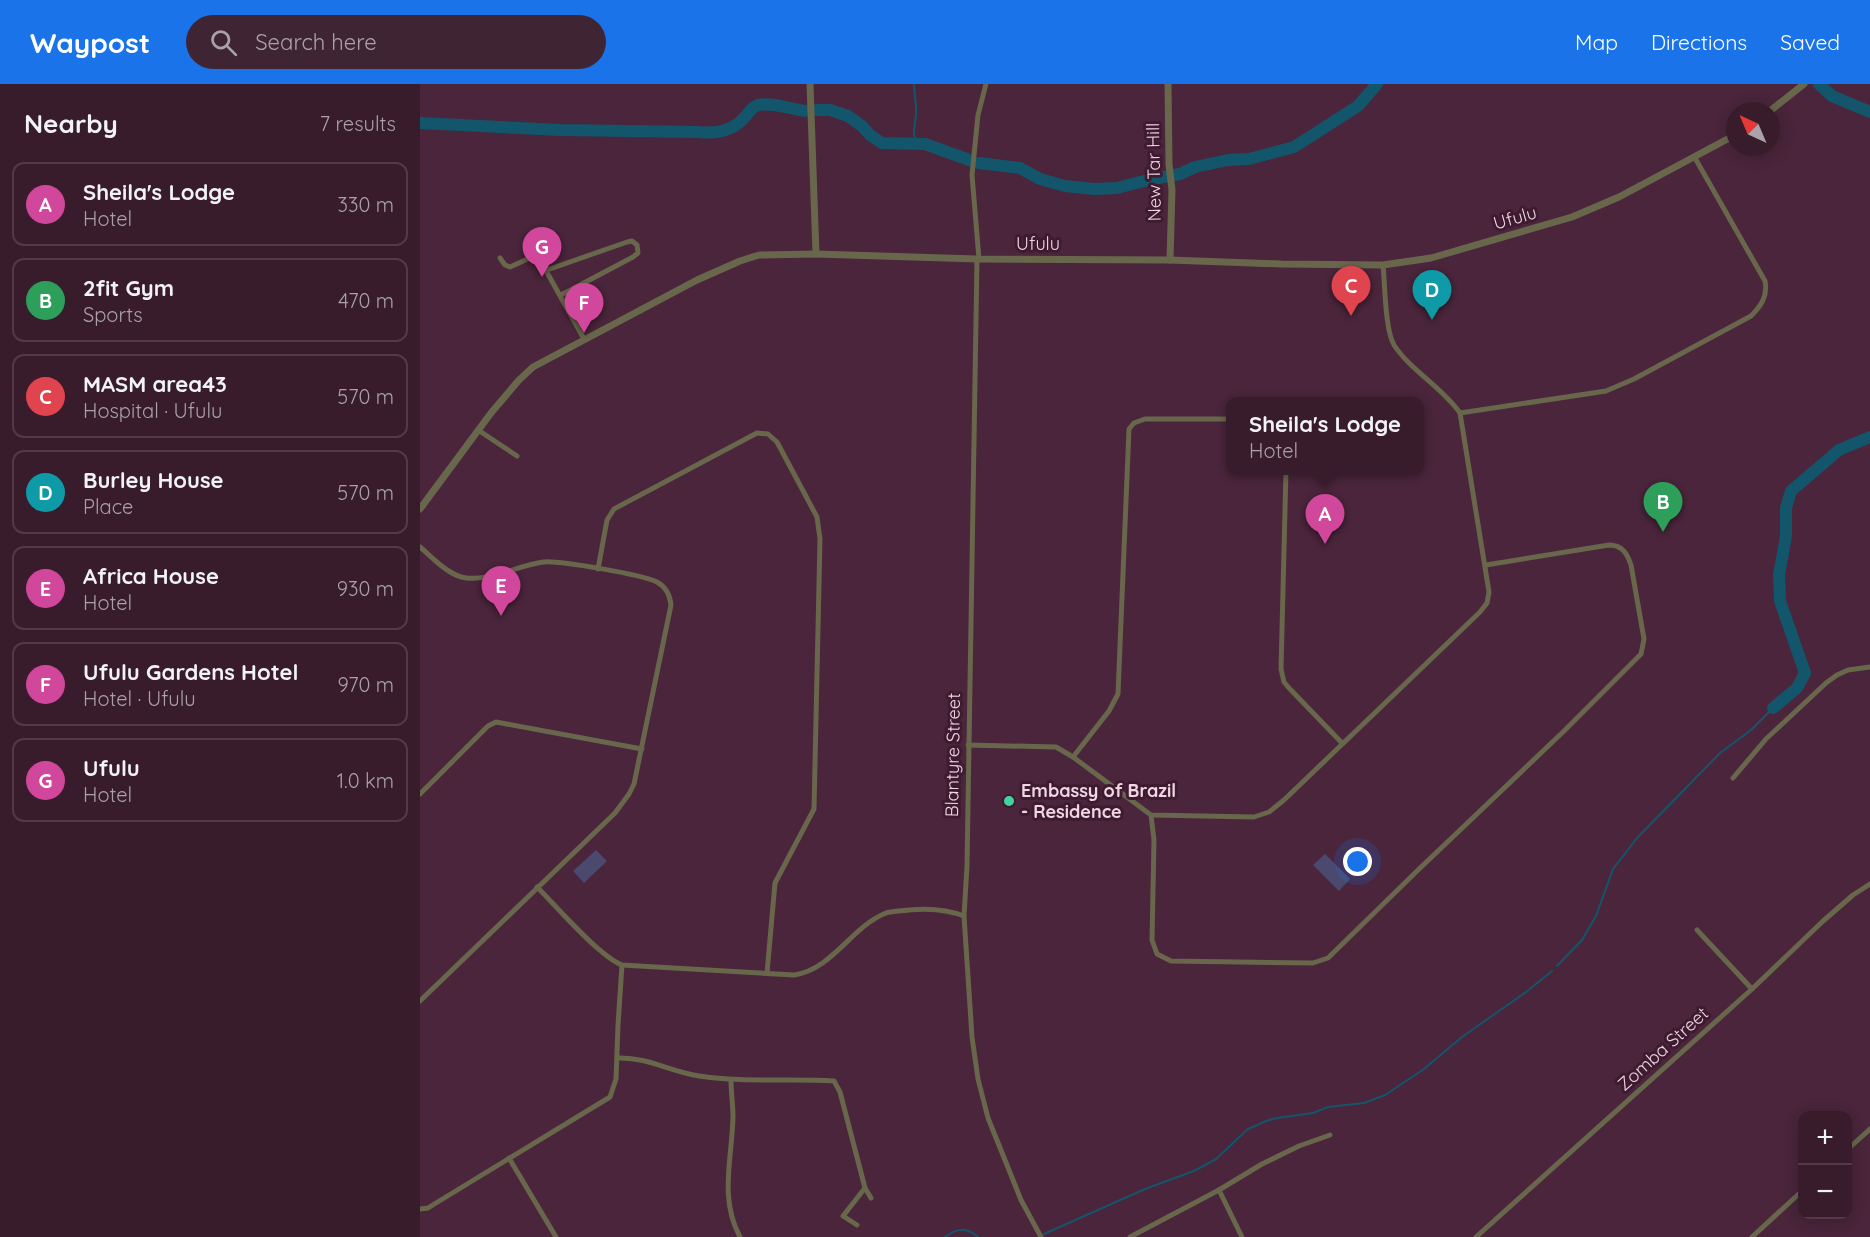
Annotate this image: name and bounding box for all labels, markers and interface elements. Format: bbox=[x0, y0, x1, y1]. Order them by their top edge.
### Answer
search box bbox=[186, 15, 606, 69]
text: Waypost bbox=[30, 25, 150, 60]
icon: search bbox=[207, 26, 240, 59]
text: Search here bbox=[255, 28, 377, 56]
text: Map bbox=[1575, 29, 1618, 55]
text: Directions bbox=[1651, 29, 1747, 55]
text: Saved bbox=[1780, 29, 1840, 55]
north arrow bbox=[1726, 102, 1780, 156]
text: Nearby bbox=[24, 107, 118, 140]
text: 7 results bbox=[320, 111, 396, 136]
street label: New Tar Hill bbox=[1141, 122, 1166, 222]
text: Sheila's Lodge bbox=[83, 178, 235, 206]
text: A bbox=[39, 192, 52, 217]
text: 330 m bbox=[337, 192, 394, 217]
street label: Ufulu bbox=[1491, 200, 1539, 235]
text: Hotel bbox=[83, 206, 132, 231]
pin: G bbox=[522, 228, 562, 277]
street label: Ufulu bbox=[1016, 232, 1060, 255]
pin: C bbox=[1332, 266, 1370, 316]
pin: D bbox=[1412, 270, 1452, 320]
text: 2fit Gym bbox=[83, 274, 174, 302]
pin: F bbox=[564, 284, 604, 333]
text: B bbox=[39, 288, 52, 313]
text: 470 m bbox=[338, 288, 394, 313]
text: Sports bbox=[83, 302, 143, 327]
text: MASM area43 bbox=[83, 370, 227, 398]
text: C bbox=[39, 384, 52, 409]
text: 570 m bbox=[337, 384, 394, 409]
popup bbox=[1226, 397, 1424, 475]
text: Hospital · Ufulu bbox=[83, 398, 222, 423]
text: Sheila's Lodge bbox=[1249, 410, 1401, 438]
text: Hotel bbox=[1249, 438, 1298, 463]
text: Burley House bbox=[83, 466, 224, 494]
text: D bbox=[38, 480, 53, 505]
text: 570 m bbox=[337, 480, 394, 505]
pin: B bbox=[1644, 482, 1682, 532]
text: Place bbox=[83, 494, 133, 519]
pin: A bbox=[1306, 494, 1344, 544]
text: Africa House bbox=[83, 562, 219, 590]
pin: E bbox=[482, 566, 520, 616]
text: E bbox=[40, 576, 51, 601]
text: 930 m bbox=[337, 576, 394, 601]
text: Hotel bbox=[83, 590, 132, 615]
text: Ufulu Gardens Hotel bbox=[83, 658, 298, 686]
text: F bbox=[40, 672, 51, 697]
text: 970 m bbox=[338, 672, 394, 697]
text: Hotel · Ufulu bbox=[83, 686, 196, 711]
street label: Blantyre Street bbox=[940, 693, 965, 817]
text: Ufulu bbox=[83, 754, 140, 782]
text: G bbox=[39, 768, 52, 793]
text: 1.0 km bbox=[337, 768, 394, 793]
place label: Embassy of Brazil - Residence bbox=[1021, 779, 1176, 823]
text: Hotel bbox=[83, 782, 132, 807]
marker: Embassy of Brazil - Residence bbox=[1002, 794, 1016, 808]
your location bbox=[1343, 847, 1372, 876]
street label: Zomba Street bbox=[1612, 1002, 1713, 1096]
map controls bbox=[1798, 1111, 1852, 1219]
button: + bbox=[1798, 1111, 1852, 1165]
button: − bbox=[1798, 1165, 1852, 1219]

